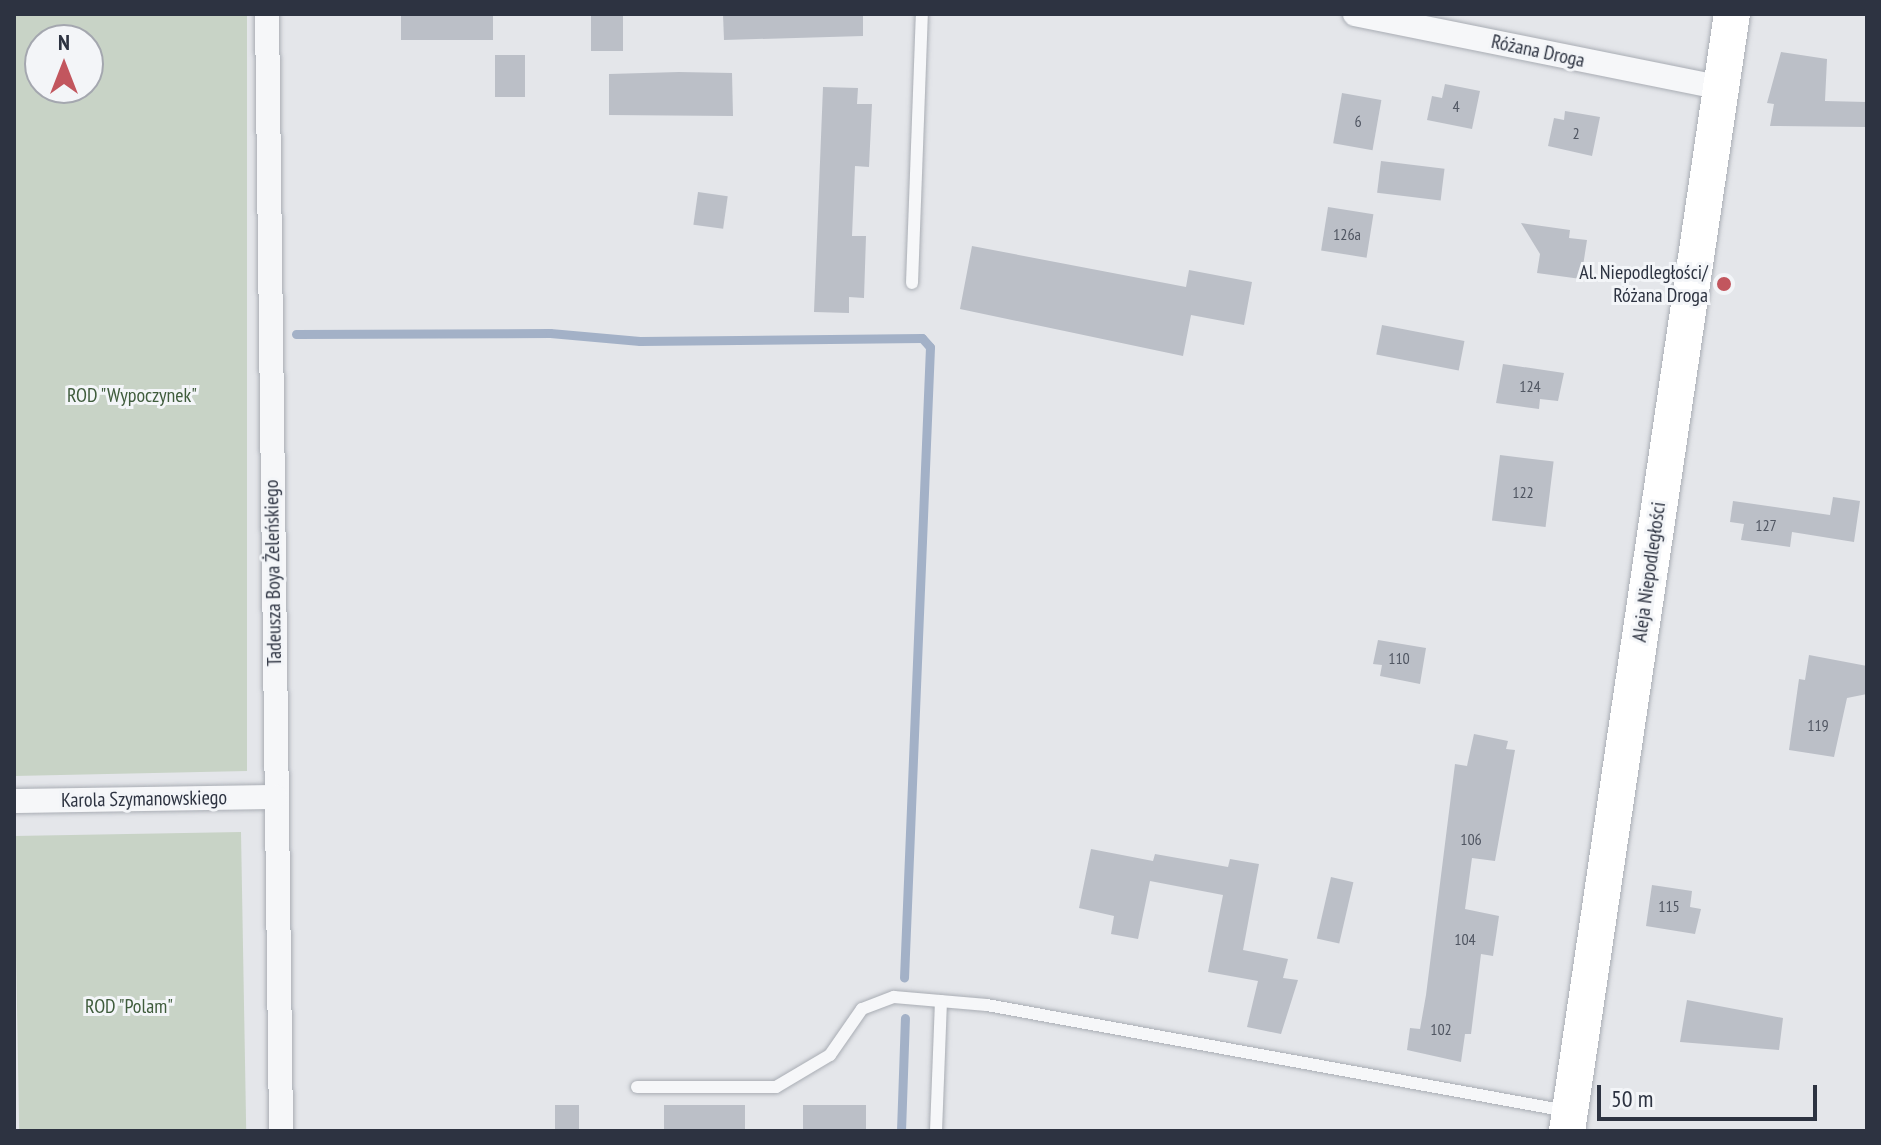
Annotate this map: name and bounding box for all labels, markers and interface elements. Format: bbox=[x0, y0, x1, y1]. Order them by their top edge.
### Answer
north arrow bbox=[24, 24, 104, 104]
text: N bbox=[58, 28, 70, 56]
street label: Różana Droga bbox=[1489, 29, 1587, 73]
house number: 4 bbox=[1452, 96, 1460, 116]
house number: 6 bbox=[1354, 111, 1362, 131]
house number: 2 bbox=[1572, 123, 1580, 143]
house number: 126a bbox=[1333, 224, 1361, 244]
place label: Al. Niepodległości/ Różana Droga bbox=[1578, 260, 1708, 307]
marker: Al. Niepodległości/ Różana Droga bbox=[1715, 275, 1733, 293]
house number: 124 bbox=[1519, 376, 1541, 396]
park label: ROD "Wypoczynek" bbox=[66, 383, 198, 407]
street label: Tadeusza Boya Żeleńskiego bbox=[259, 479, 287, 667]
house number: 122 bbox=[1512, 482, 1534, 502]
street label: Aleja Niepodległości bbox=[1627, 500, 1671, 644]
house number: 127 bbox=[1755, 515, 1777, 535]
house number: 110 bbox=[1388, 648, 1410, 668]
house number: 119 bbox=[1807, 715, 1829, 735]
street label: Karola Szymanowskiego bbox=[61, 786, 227, 812]
house number: 106 bbox=[1460, 829, 1482, 849]
house number: 115 bbox=[1658, 896, 1680, 916]
house number: 104 bbox=[1454, 929, 1476, 949]
park label: ROD "Polam" bbox=[85, 994, 173, 1018]
house number: 102 bbox=[1430, 1019, 1452, 1039]
scale bar bbox=[1601, 1069, 1821, 1119]
text: 50 m bbox=[1611, 1083, 1653, 1114]

